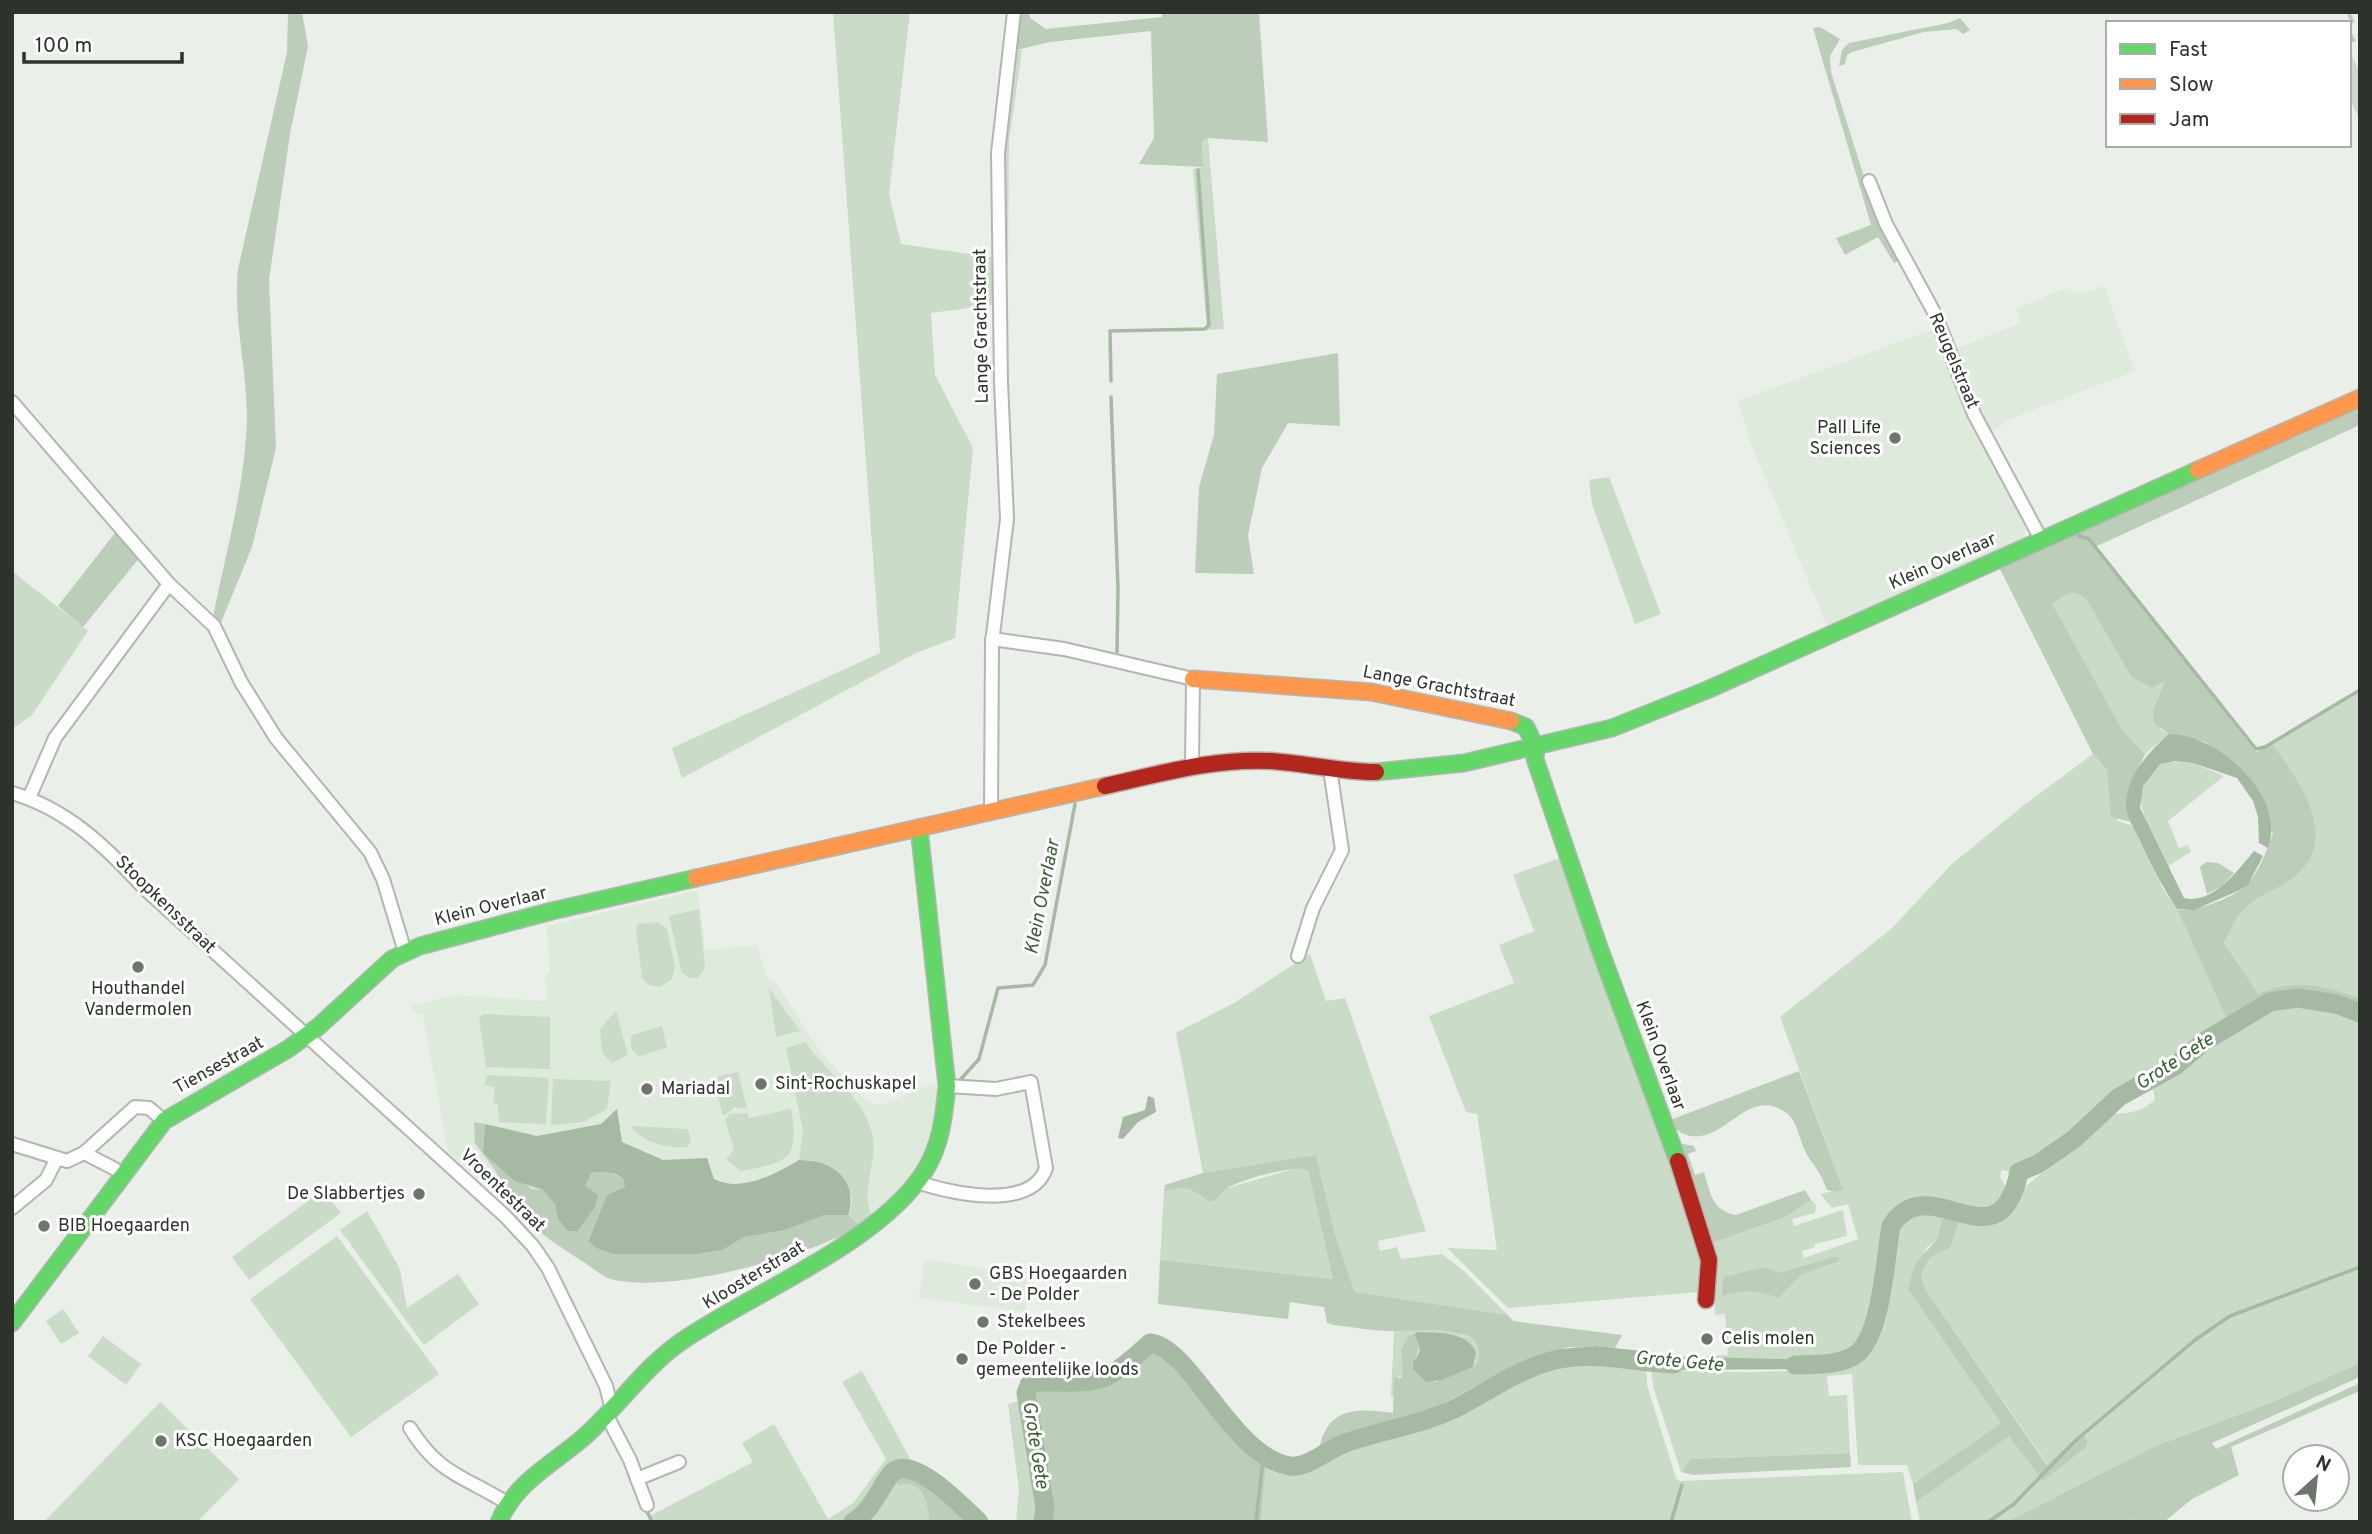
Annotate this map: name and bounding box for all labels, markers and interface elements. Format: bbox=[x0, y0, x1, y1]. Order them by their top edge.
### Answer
scale bar bbox=[24, 21, 182, 65]
legend bbox=[2106, 21, 2351, 147]
text: 100 m bbox=[35, 33, 92, 60]
text: Fast bbox=[2169, 37, 2208, 64]
text: Slow bbox=[2169, 72, 2214, 99]
text: Jam bbox=[2169, 107, 2210, 134]
street label: Lange Grachtstraat bbox=[969, 248, 995, 404]
street label: Reugelstraat bbox=[1922, 309, 1984, 413]
place label: Pall Life Sciences bbox=[1810, 417, 1881, 461]
marker: Pall Life Sciences bbox=[1887, 430, 1903, 446]
street label: Klein Overlaar bbox=[1886, 528, 2000, 596]
street label: Lange Grachtstraat bbox=[1361, 661, 1517, 713]
water label: Klein Overlaar bbox=[1020, 836, 1066, 957]
street label: Stoopkensstraat bbox=[110, 851, 220, 959]
street label: Klein Overlaar bbox=[432, 882, 550, 932]
marker: Houthandel Vandermolen bbox=[130, 959, 146, 975]
place label: Houthandel Vandermolen bbox=[84, 978, 192, 1022]
street label: Klein Overlaar bbox=[1630, 998, 1690, 1114]
water label: Grote Gete bbox=[2132, 1028, 2219, 1096]
street label: Tiensestraat bbox=[170, 1032, 268, 1100]
place label: Sint-Rochuskapel bbox=[775, 1073, 916, 1096]
marker: Sint-Rochuskapel bbox=[753, 1076, 769, 1092]
place label: Mariadal bbox=[661, 1078, 730, 1101]
marker: Mariadal bbox=[639, 1081, 655, 1097]
street label: Vroentestraat bbox=[454, 1144, 550, 1238]
place label: De Slabbertjes bbox=[287, 1183, 405, 1206]
marker: De Slabbertjes bbox=[411, 1186, 427, 1202]
place label: BIB Hoegaarden bbox=[58, 1215, 190, 1238]
marker: BIB Hoegaarden bbox=[36, 1218, 52, 1234]
street label: Kloosterstraat bbox=[699, 1237, 809, 1315]
place label: GBS Hoegaarden - De Polder bbox=[989, 1263, 1127, 1307]
marker: GBS Hoegaarden - De Polder bbox=[967, 1276, 983, 1292]
place label: Stekelbees bbox=[997, 1311, 1086, 1334]
marker: Stekelbees bbox=[975, 1314, 991, 1330]
place label: Celis molen bbox=[1721, 1328, 1815, 1351]
marker: Celis molen bbox=[1699, 1331, 1715, 1347]
place label: De Polder - gemeentelijke loods bbox=[976, 1338, 1139, 1382]
water label: Grote Gete bbox=[1634, 1346, 1724, 1378]
marker: De Polder - gemeentelijke loods bbox=[954, 1351, 970, 1367]
water label: Grote Gete bbox=[1016, 1400, 1054, 1491]
place label: KSC Hoegaarden bbox=[175, 1430, 312, 1453]
marker: KSC Hoegaarden bbox=[153, 1433, 169, 1449]
north arrow bbox=[2281, 1443, 2351, 1513]
text: N bbox=[2311, 1451, 2334, 1478]

